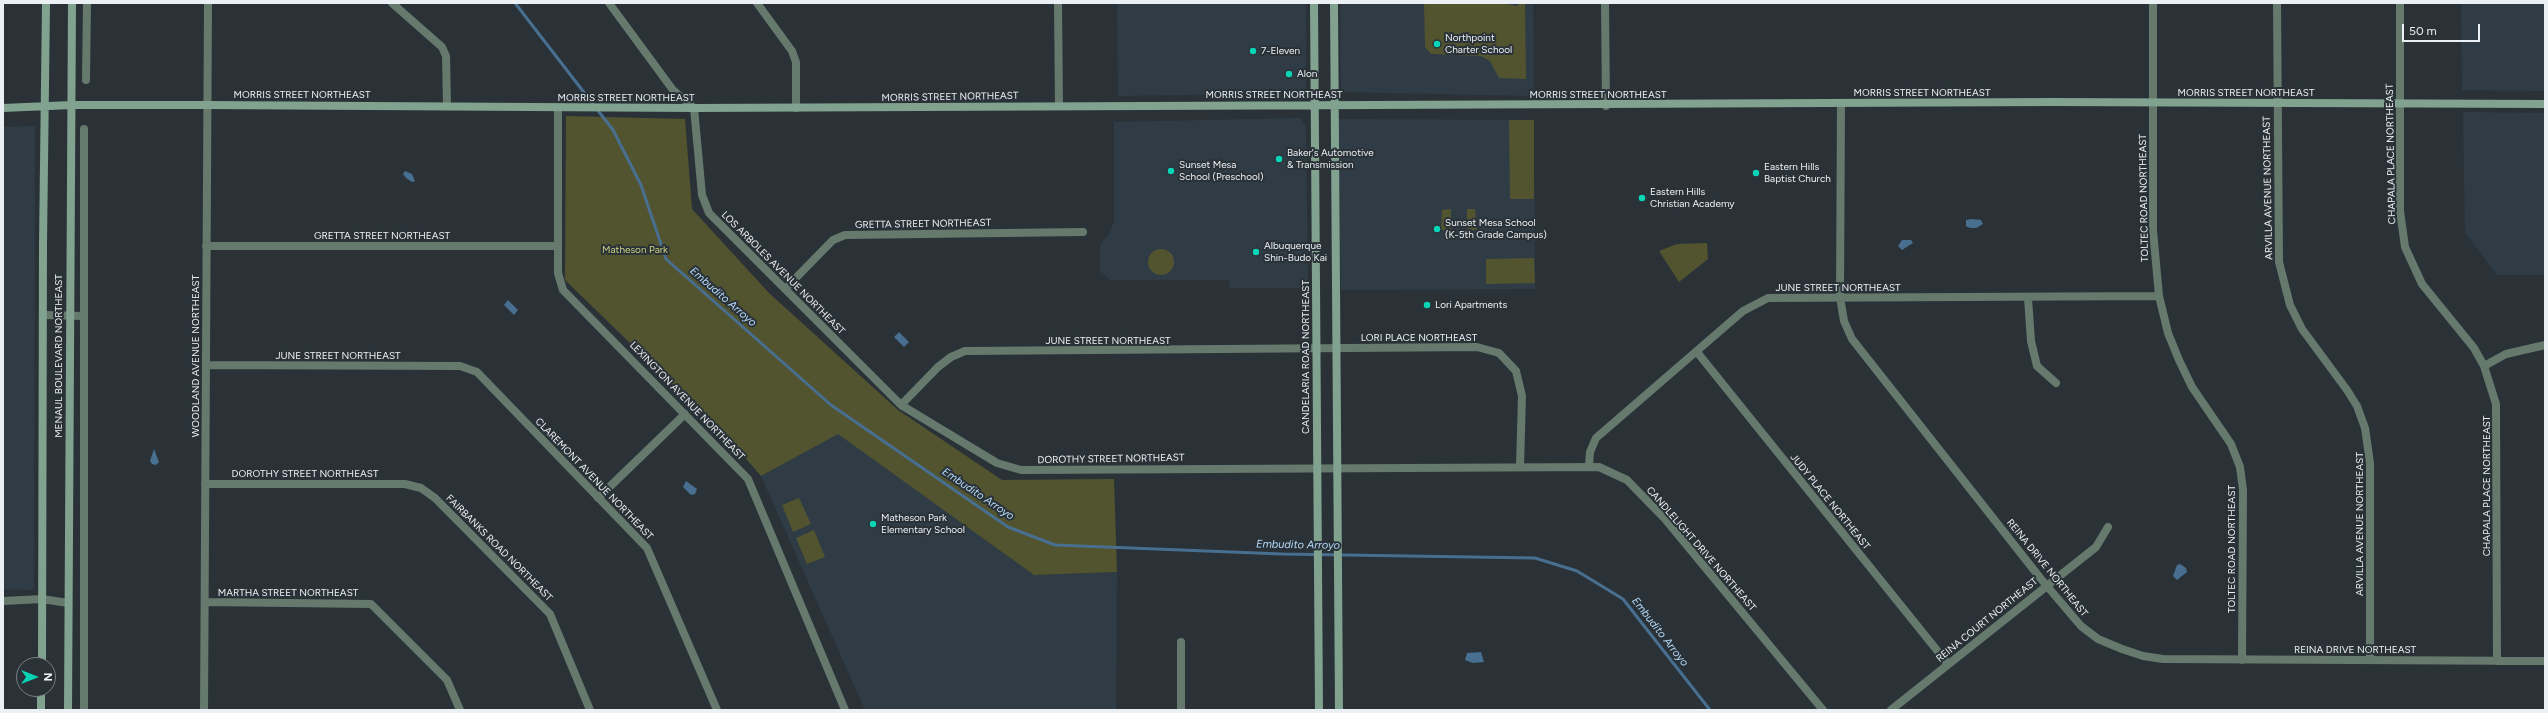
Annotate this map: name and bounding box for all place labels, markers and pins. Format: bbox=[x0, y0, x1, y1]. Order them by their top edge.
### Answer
place label: Northpoint Charter School bbox=[1445, 32, 1512, 56]
marker: Northpoint Charter School bbox=[1432, 39, 1442, 49]
place label: 7-Eleven bbox=[1261, 45, 1300, 57]
marker: 7-Eleven bbox=[1248, 46, 1258, 56]
place label: Alon bbox=[1297, 68, 1317, 80]
marker: Alon bbox=[1284, 69, 1294, 79]
place label: Baker's Automotive & Transmission bbox=[1287, 147, 1374, 170]
marker: Baker's Automotive & Transmission bbox=[1274, 154, 1284, 164]
place label: Sunset Mesa School (Preschool) bbox=[1179, 159, 1263, 182]
place label: Eastern Hills Baptist Church bbox=[1764, 161, 1831, 184]
marker: Sunset Mesa School (Preschool) bbox=[1166, 166, 1176, 176]
marker: Eastern Hills Baptist Church bbox=[1751, 168, 1761, 178]
place label: Eastern Hills Christian Academy bbox=[1650, 186, 1735, 210]
marker: Eastern Hills Christian Academy bbox=[1637, 193, 1647, 203]
place label: Sunset Mesa School (K-5th Grade Campus) bbox=[1445, 217, 1547, 240]
marker: Sunset Mesa School (K-5th Grade Campus) bbox=[1432, 224, 1442, 234]
place label: Albuquerque Shin-Budo Kai bbox=[1264, 240, 1327, 264]
marker: Albuquerque Shin-Budo Kai bbox=[1251, 247, 1261, 257]
place label: Lori Apartments bbox=[1435, 299, 1507, 311]
marker: Lori Apartments bbox=[1422, 300, 1432, 310]
place label: Matheson Park Elementary School bbox=[881, 512, 965, 536]
marker: Matheson Park Elementary School bbox=[868, 519, 878, 529]

